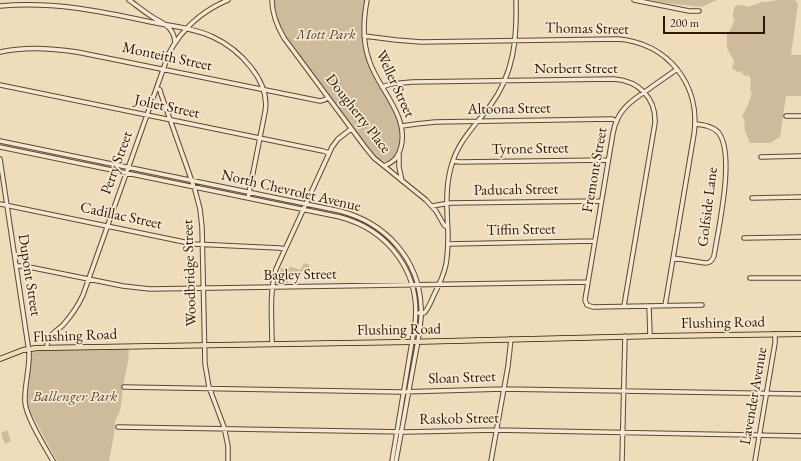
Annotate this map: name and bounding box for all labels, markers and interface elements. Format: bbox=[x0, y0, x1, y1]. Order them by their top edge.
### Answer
scale bar bbox=[665, 8, 767, 34]
text: 200 m bbox=[670, 15, 699, 31]
street label: Thomas Street bbox=[545, 19, 629, 39]
park label: Mott Park bbox=[296, 26, 356, 44]
street label: Monteith Street bbox=[121, 39, 213, 75]
street label: Weller Street bbox=[372, 48, 418, 120]
street label: Norbert Street bbox=[534, 60, 618, 78]
street label: Dougherty Place bbox=[321, 71, 395, 157]
street label: Joliet Street bbox=[133, 91, 201, 123]
street label: Altoona Street bbox=[467, 99, 551, 119]
street label: Fremont Street bbox=[579, 126, 611, 214]
street label: Perry Street bbox=[97, 129, 137, 197]
street label: Tyrone Street bbox=[491, 139, 569, 159]
street label: North Chevrolet Avenue bbox=[219, 166, 363, 216]
street label: Golfside Lane bbox=[694, 166, 722, 248]
street label: Paducah Street bbox=[474, 180, 558, 200]
street label: Cadillac Street bbox=[78, 199, 164, 233]
street label: Woodbridge Street bbox=[179, 219, 201, 327]
street label: Tiffin Street bbox=[486, 220, 556, 240]
street label: Dupont Street bbox=[14, 233, 44, 317]
street label: Bagley Street bbox=[263, 265, 337, 285]
street label: Flushing Road bbox=[681, 313, 765, 333]
street label: Flushing Road bbox=[357, 320, 441, 340]
street label: Flushing Road bbox=[33, 326, 117, 346]
street label: Lavender Avenue bbox=[737, 346, 771, 446]
street label: Sloan Street bbox=[428, 368, 496, 388]
park label: Ballenger Park bbox=[33, 388, 117, 406]
street label: Raskob Street bbox=[419, 409, 499, 429]

